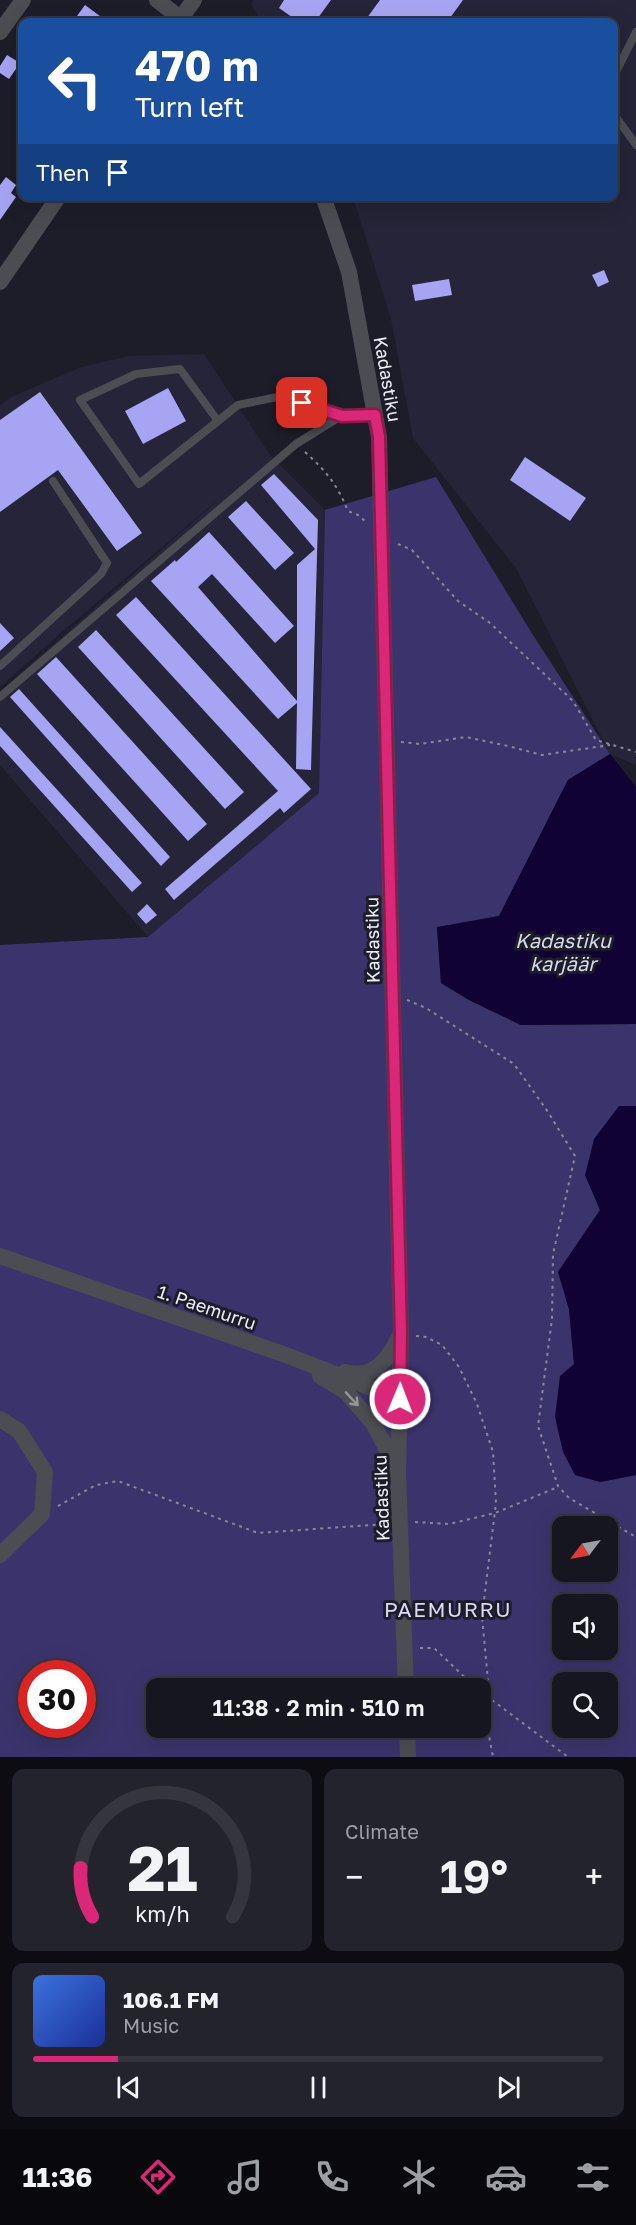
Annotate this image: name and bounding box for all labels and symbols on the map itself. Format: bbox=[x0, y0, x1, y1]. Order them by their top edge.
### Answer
street label: Kadastiku bbox=[370, 335, 406, 423]
pin bbox=[276, 377, 327, 428]
street label: Kadastiku bbox=[360, 897, 384, 983]
water label: Kadastiku karjäär bbox=[515, 928, 613, 976]
street label: 1. Paemurru bbox=[155, 1280, 259, 1334]
position arrow bbox=[368, 1367, 432, 1431]
one-way arrow bbox=[345, 1391, 359, 1406]
street label: Kadastiku bbox=[369, 1455, 393, 1541]
north arrow bbox=[552, 1516, 618, 1582]
district label: PAEMURRU bbox=[384, 1596, 512, 1622]
speed limit sign: 30 bbox=[18, 1660, 96, 1738]

